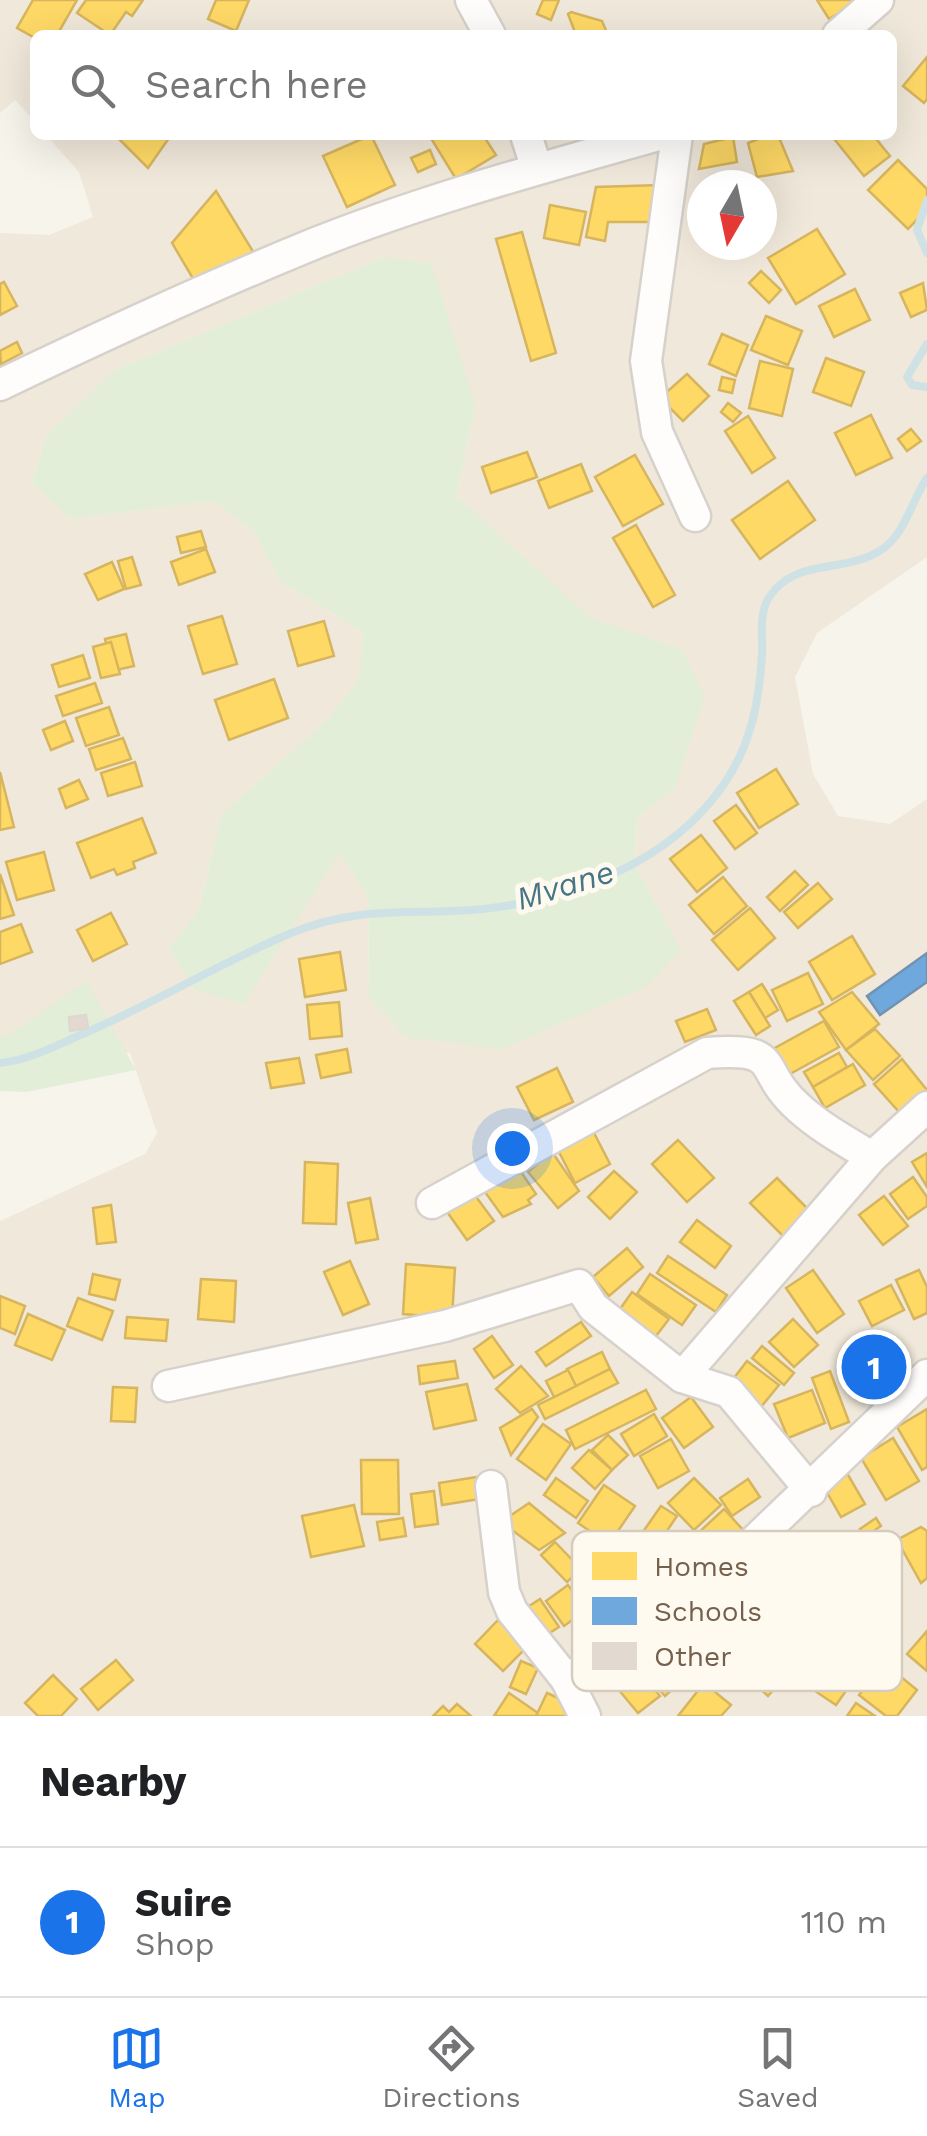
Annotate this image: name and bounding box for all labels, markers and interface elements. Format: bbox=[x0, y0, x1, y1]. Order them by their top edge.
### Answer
search box bbox=[30, 30, 897, 140]
icon: search bbox=[65, 58, 120, 113]
text: Search here bbox=[145, 63, 368, 107]
north arrow bbox=[687, 170, 777, 260]
water label: Mvane bbox=[512, 852, 618, 918]
your location bbox=[487, 1123, 538, 1174]
pin: 1 bbox=[842, 1330, 906, 1404]
legend bbox=[572, 1531, 902, 1691]
text: Homes bbox=[654, 1550, 749, 1583]
text: Schools bbox=[654, 1595, 762, 1628]
text: Other bbox=[654, 1640, 732, 1673]
text: Nearby bbox=[40, 1757, 187, 1806]
text: Suire bbox=[135, 1881, 232, 1925]
text: 1 bbox=[66, 1903, 79, 1941]
text: 110 m bbox=[801, 1903, 887, 1941]
text: Shop bbox=[135, 1925, 215, 1963]
tab: Map bbox=[108, 2021, 166, 2114]
tab: Directions bbox=[382, 2021, 521, 2114]
tab: Saved bbox=[737, 2021, 819, 2114]

